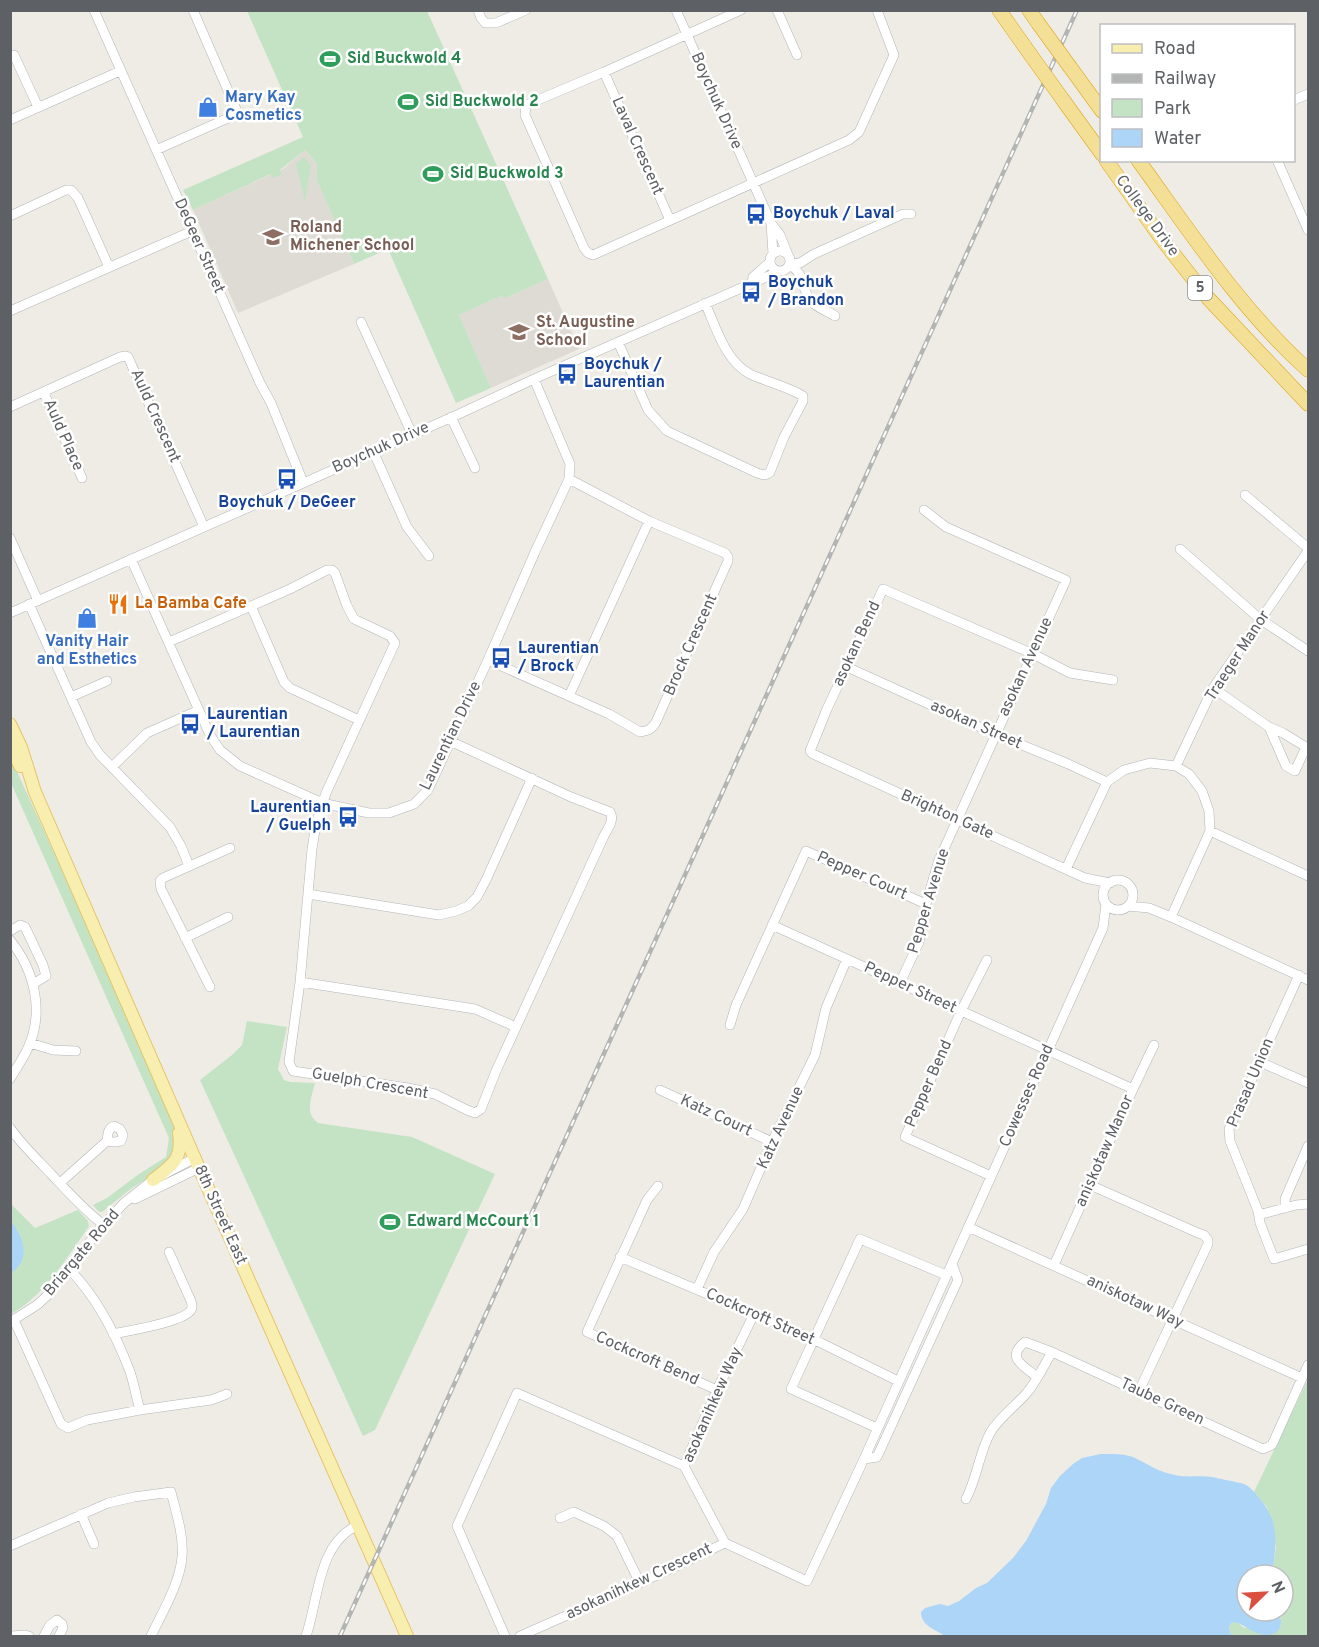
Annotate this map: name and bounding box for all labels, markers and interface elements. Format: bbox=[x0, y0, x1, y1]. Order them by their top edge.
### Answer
legend bbox=[1100, 24, 1295, 162]
text: Road bbox=[1154, 38, 1196, 61]
sports icon: Sid Buckwold 4 bbox=[318, 47, 342, 71]
place label: Sid Buckwold 4 bbox=[347, 49, 461, 69]
street label: Boychuk Drive bbox=[686, 49, 746, 153]
text: Railway bbox=[1154, 68, 1216, 91]
place label: Mary Kay Cosmetics bbox=[225, 88, 302, 126]
sports icon: Sid Buckwold 2 bbox=[396, 90, 420, 114]
place label: Sid Buckwold 2 bbox=[425, 92, 539, 112]
street label: Laval Crescent bbox=[606, 94, 668, 198]
shop icon: Mary Kay Cosmetics bbox=[196, 95, 220, 119]
text: Park bbox=[1154, 98, 1191, 121]
text: Water bbox=[1154, 128, 1201, 151]
sports icon: Sid Buckwold 3 bbox=[421, 162, 445, 186]
place label: Sid Buckwold 3 bbox=[450, 164, 564, 184]
street label: College Drive bbox=[1111, 171, 1183, 261]
street label: DeGeer Street bbox=[169, 195, 229, 297]
bus stop icon: Boychuk / Laval bbox=[744, 202, 768, 226]
place label: Boychuk / Laval bbox=[773, 204, 895, 224]
place label: Roland Michener School bbox=[290, 218, 414, 256]
school or university icon: Roland Michener School bbox=[261, 225, 285, 249]
place label: Boychuk / Brandon bbox=[767, 273, 844, 311]
road number: 5 bbox=[1188, 276, 1212, 300]
bus stop icon: Boychuk / Brandon bbox=[739, 280, 763, 304]
place label: St. Augustine School bbox=[536, 313, 635, 351]
school or university icon: St. Augustine School bbox=[507, 320, 531, 344]
place label: Boychuk / Laurentian bbox=[584, 355, 665, 393]
bus stop icon: Boychuk / Laurentian bbox=[555, 362, 579, 386]
street label: Auld Crescent bbox=[125, 366, 185, 466]
street label: Auld Place bbox=[38, 396, 88, 474]
street label: Boychuk Drive bbox=[329, 418, 433, 478]
bus stop icon: Boychuk / DeGeer bbox=[275, 467, 299, 491]
place label: Boychuk / DeGeer bbox=[218, 493, 356, 513]
street label: Brock Crescent bbox=[660, 591, 722, 699]
restaurant icon: La Bamba Cafe bbox=[106, 592, 130, 616]
place label: La Bamba Cafe bbox=[135, 594, 247, 614]
street label: asokan Bend bbox=[829, 598, 885, 690]
shop icon: Vanity Hair and Esthetics bbox=[75, 606, 99, 630]
street label: Traeger Manor bbox=[1201, 607, 1275, 705]
street label: asokan Avenue bbox=[994, 614, 1058, 720]
place label: Vanity Hair and Esthetics bbox=[37, 632, 137, 670]
place label: Laurentian / Brock bbox=[517, 639, 599, 677]
bus stop icon: Laurentian / Brock bbox=[489, 646, 513, 670]
street label: Laurentian Drive bbox=[416, 678, 486, 794]
street label: asokan Street bbox=[927, 696, 1025, 754]
place label: Laurentian / Laurentian bbox=[206, 705, 300, 743]
bus stop icon: Laurentian / Laurentian bbox=[178, 712, 202, 736]
street label: Brighton Gate bbox=[897, 786, 997, 844]
place label: Laurentian / Guelph bbox=[250, 798, 331, 836]
bus stop icon: Laurentian / Guelph bbox=[336, 805, 360, 829]
street label: Pepper Avenue bbox=[904, 846, 954, 956]
street label: Pepper Court bbox=[814, 847, 910, 905]
street label: Pepper Street bbox=[860, 958, 960, 1018]
street label: Prasad Union bbox=[1223, 1035, 1279, 1131]
street label: Pepper Bend bbox=[901, 1037, 957, 1131]
street label: Cowesses Road bbox=[995, 1041, 1059, 1151]
street label: Guelph Crescent bbox=[310, 1064, 430, 1104]
street label: Katz Avenue bbox=[753, 1083, 809, 1173]
street label: Katz Court bbox=[677, 1091, 755, 1141]
street label: aniskotaw Manor bbox=[1071, 1092, 1139, 1210]
street label: 8th Street East bbox=[189, 1162, 251, 1268]
street label: Briargate Road bbox=[40, 1205, 124, 1301]
sports icon: Edward McCourt 1 bbox=[378, 1210, 402, 1234]
place label: Edward McCourt 1 bbox=[407, 1212, 539, 1232]
street label: aniskotaw Way bbox=[1083, 1271, 1187, 1333]
street label: Cockcroft Street bbox=[702, 1284, 818, 1350]
street label: Cockcroft Bend bbox=[592, 1327, 702, 1391]
street label: asokanihkew Way bbox=[679, 1344, 747, 1466]
street label: Taube Green bbox=[1117, 1374, 1207, 1430]
street label: asokanihkew Crescent bbox=[563, 1539, 715, 1625]
north arrow bbox=[1235, 1563, 1295, 1623]
text: N bbox=[1265, 1578, 1288, 1597]

